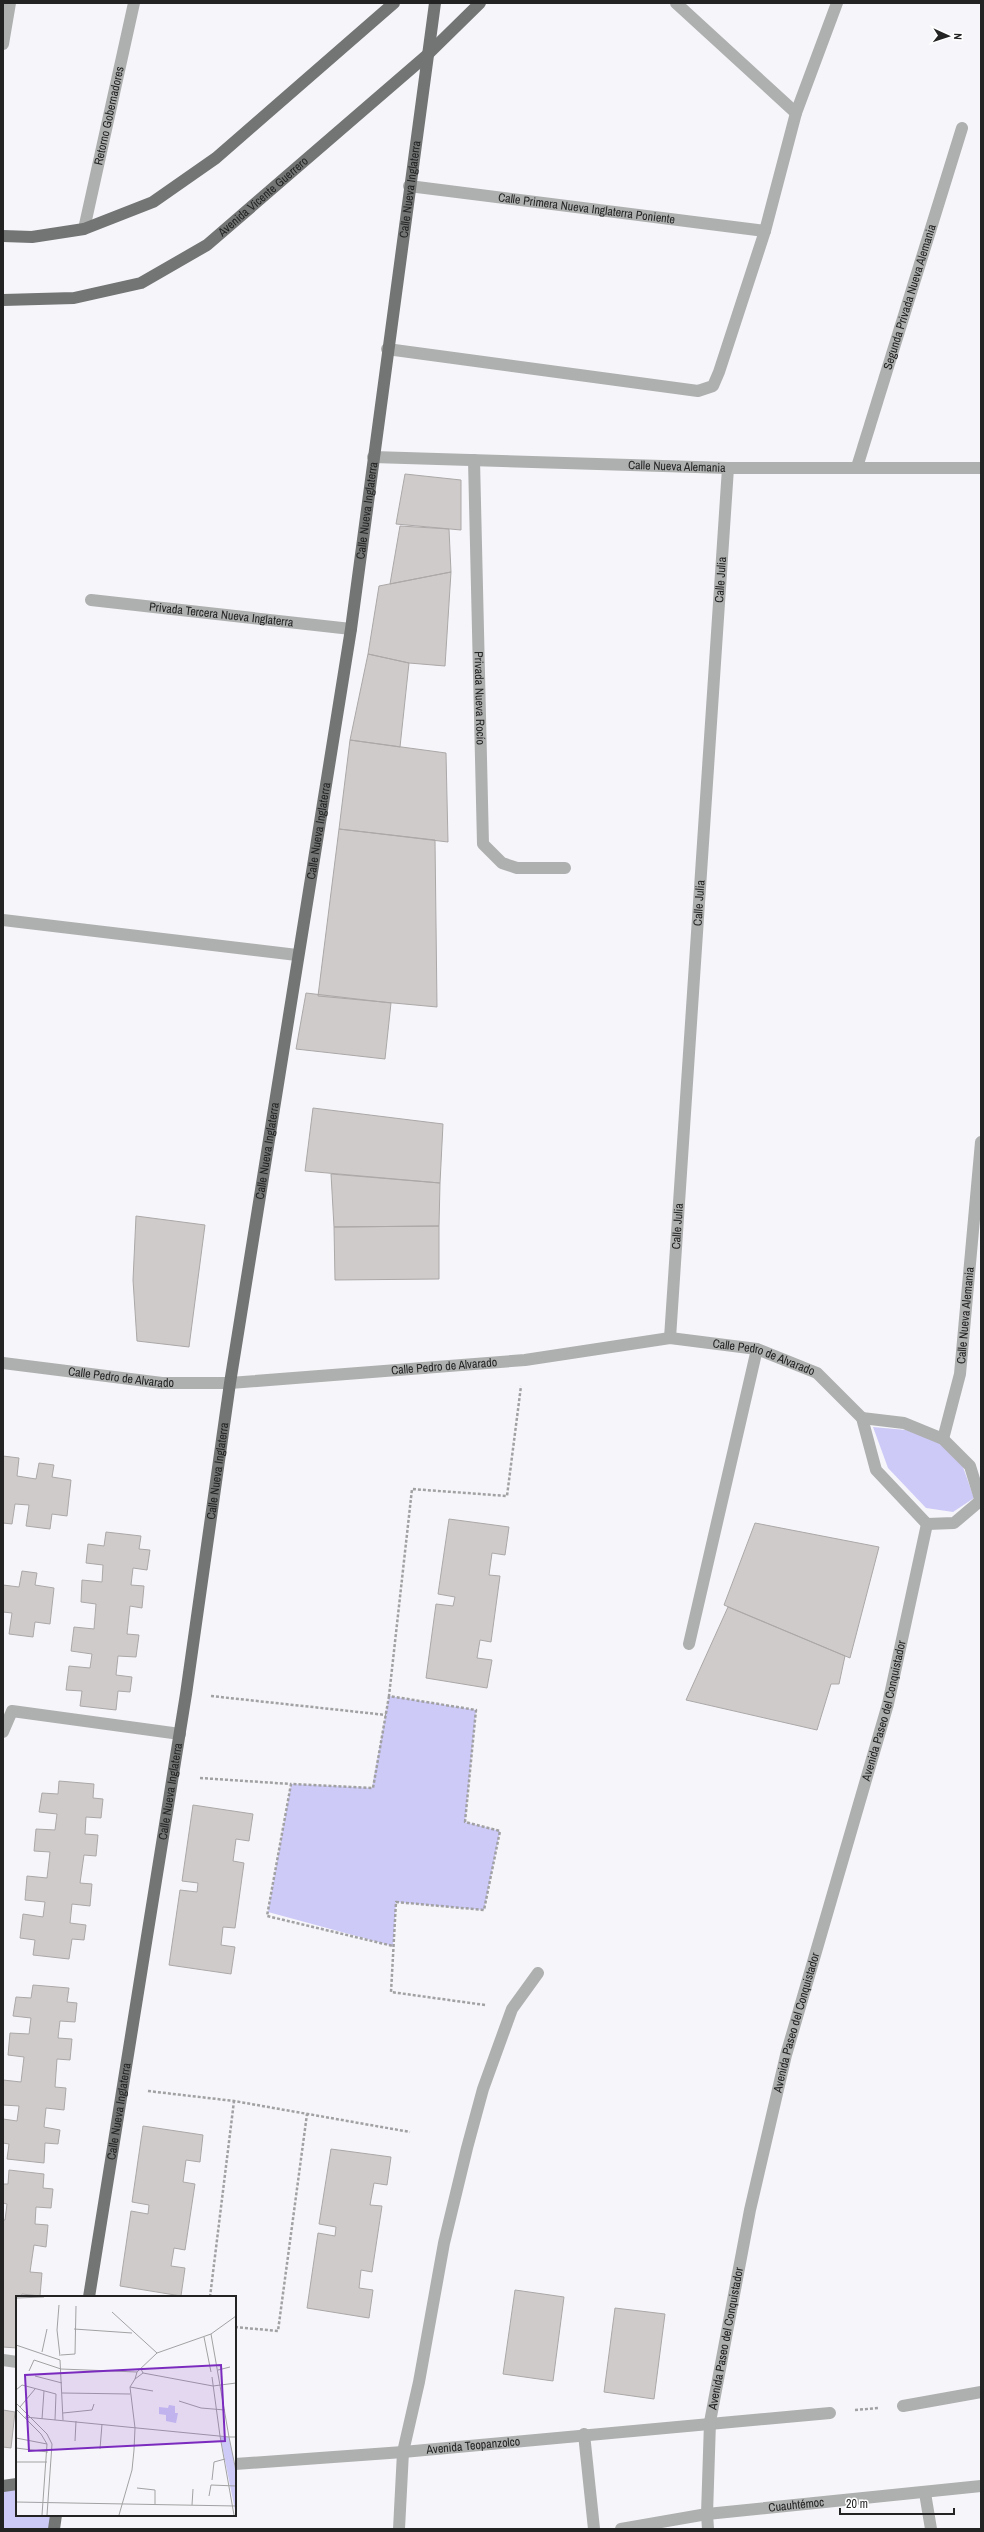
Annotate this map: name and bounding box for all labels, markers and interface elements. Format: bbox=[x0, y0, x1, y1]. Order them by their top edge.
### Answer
north arrow bbox=[928, 16, 968, 56]
text: N bbox=[951, 33, 965, 40]
street label: Retorno Gobernadores bbox=[90, 65, 128, 167]
street label: Calle Nueva Inglaterra bbox=[396, 139, 425, 239]
street label: Avenida Vicente Guerrero bbox=[214, 153, 312, 241]
street label: Calle Primera Nueva Inglaterra Poniente bbox=[497, 189, 676, 228]
street label: Segunda Privada Nueva Alemania bbox=[880, 222, 940, 372]
street label: Calle Nueva Alemania bbox=[628, 457, 726, 476]
street label: Calle Nueva Inglaterra bbox=[352, 460, 381, 560]
street label: Calle Julia bbox=[711, 556, 730, 603]
street label: Privada Tercera Nueva Inglaterra bbox=[148, 599, 295, 631]
street label: Privada Nueva Rocío bbox=[470, 651, 489, 745]
street label: Calle Nueva Inglaterra bbox=[303, 781, 334, 881]
street label: Calle Julia bbox=[689, 879, 709, 926]
street label: Calle Nueva Inglaterra bbox=[252, 1101, 283, 1201]
street label: Calle Julia bbox=[668, 1202, 687, 1250]
street label: Calle Nueva Alemania bbox=[953, 1266, 978, 1365]
street label: Calle Pedro de Alvarado bbox=[712, 1335, 817, 1379]
street label: Calle Pedro de Alvarado bbox=[390, 1354, 498, 1378]
street label: Calle Pedro de Alvarado bbox=[67, 1363, 174, 1391]
street label: Calle Nueva Inglaterra bbox=[203, 1421, 232, 1521]
street label: Avenida Paseo del Conquistador bbox=[858, 1638, 910, 1784]
street label: Calle Nueva Inglaterra bbox=[155, 1741, 186, 1841]
street label: Avenida Paseo del Conquistador bbox=[769, 1950, 824, 2095]
street label: Calle Nueva Inglaterra bbox=[103, 2061, 135, 2161]
street label: Avenida Paseo del Conquistador bbox=[704, 2265, 747, 2412]
inset map bbox=[16, 2296, 236, 2516]
street label: Avenida Teopanzolco bbox=[425, 2433, 521, 2458]
scale bar bbox=[840, 2490, 954, 2516]
street label: Cuauhtémoc bbox=[768, 2494, 825, 2516]
text: 20 m bbox=[846, 2496, 868, 2512]

